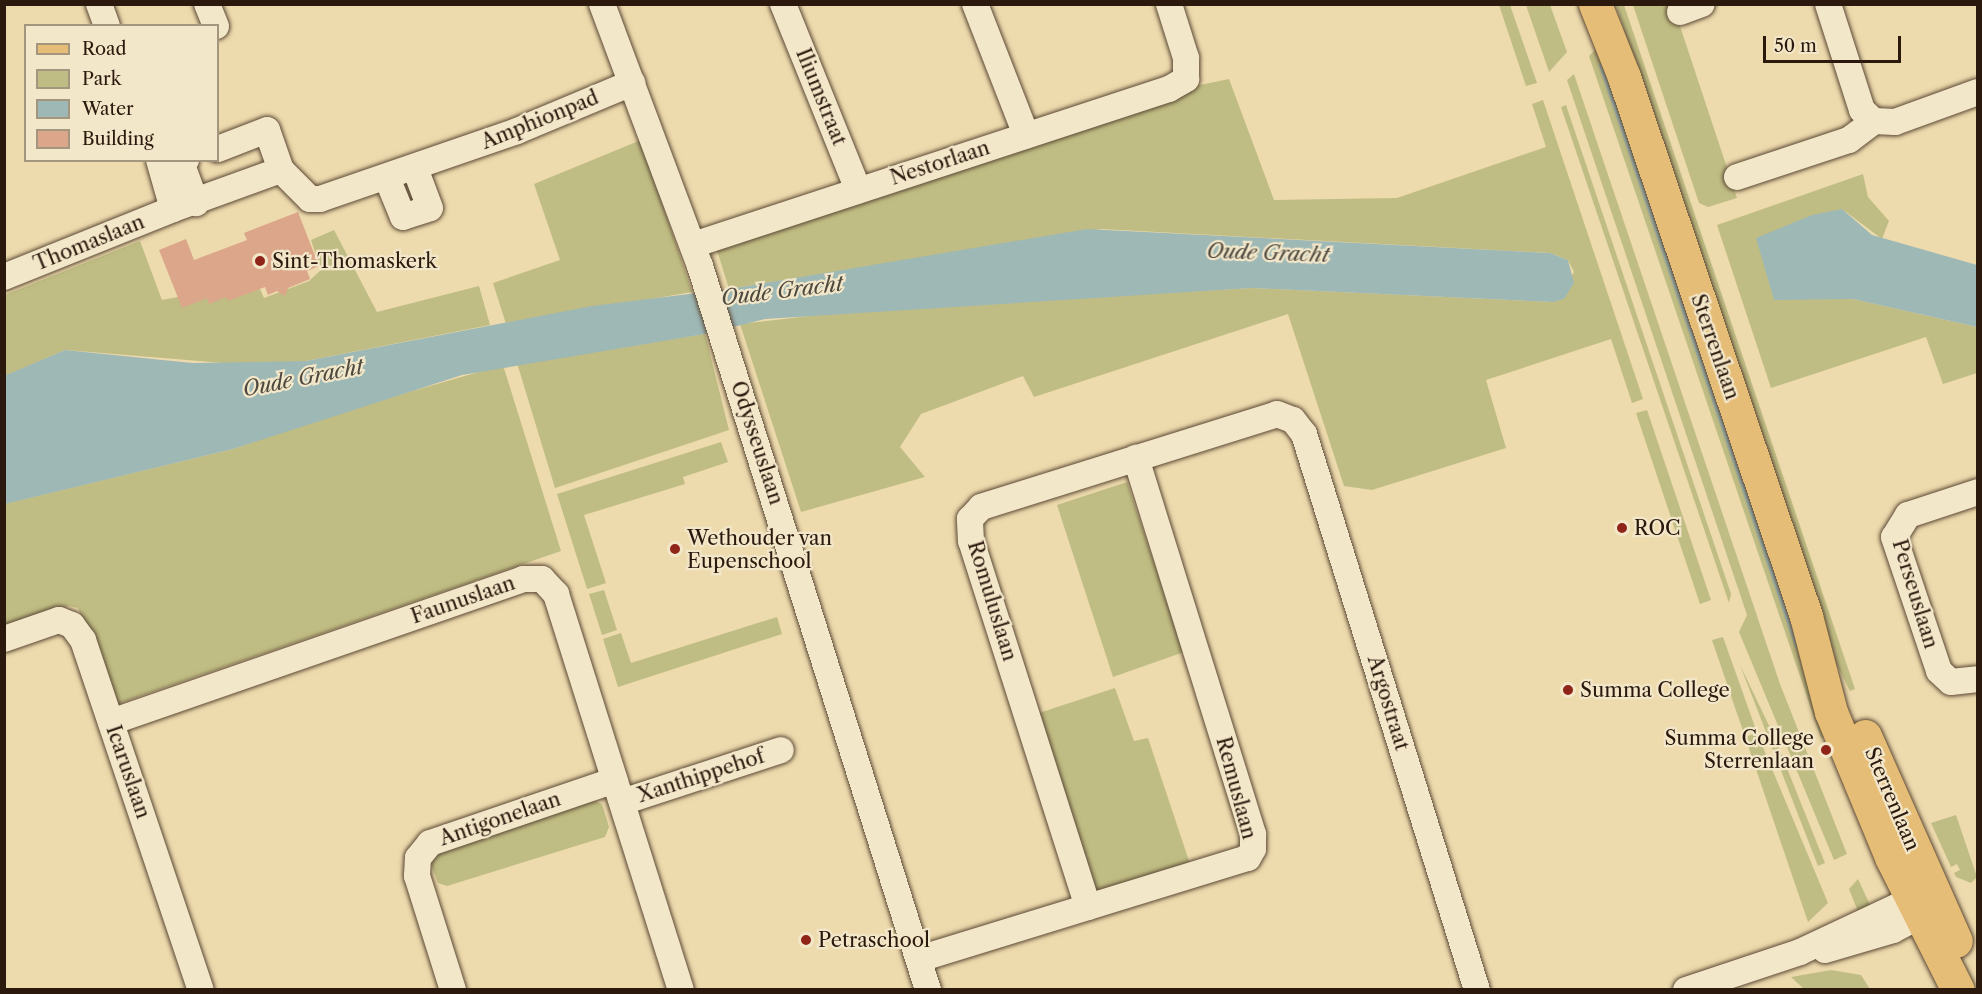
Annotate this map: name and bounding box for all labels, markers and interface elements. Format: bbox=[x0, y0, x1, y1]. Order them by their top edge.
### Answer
legend bbox=[24, 24, 219, 162]
scale bar bbox=[1766, 24, 1904, 62]
text: 50 m bbox=[1774, 35, 1817, 57]
text: Road bbox=[82, 38, 127, 60]
street label: Iliumstraat bbox=[791, 45, 851, 149]
text: Park bbox=[82, 68, 121, 90]
street label: Amphionpad bbox=[478, 86, 602, 154]
text: Water bbox=[82, 98, 134, 120]
text: Building bbox=[82, 128, 154, 150]
street label: Nestorlaan bbox=[887, 136, 993, 190]
street label: Thomaslaan bbox=[30, 210, 148, 276]
water label: Oude Gracht bbox=[1206, 238, 1330, 268]
place label: Sint-Thomaskerk bbox=[272, 249, 437, 273]
marker: Sint-Thomaskerk bbox=[253, 254, 267, 268]
water label: Oude Gracht bbox=[719, 271, 845, 311]
street label: Sterrenlaan bbox=[1686, 291, 1744, 403]
water label: Oude Gracht bbox=[240, 354, 366, 402]
street label: Odysseuslaan bbox=[726, 378, 788, 508]
place label: ROC bbox=[1634, 516, 1680, 540]
marker: ROC bbox=[1615, 521, 1629, 535]
place label: Wethouder van Eupenschool bbox=[687, 526, 833, 573]
street label: Perseuslaan bbox=[1887, 537, 1943, 651]
street label: Romuluslaan bbox=[962, 538, 1022, 664]
marker: Wethouder van Eupenschool bbox=[668, 542, 682, 556]
street label: Faunuslaan bbox=[408, 571, 518, 629]
street label: Argostraat bbox=[1362, 653, 1414, 753]
place label: Summa College bbox=[1580, 678, 1730, 702]
marker: Summa College bbox=[1561, 683, 1575, 697]
street label: Icaruslaan bbox=[101, 722, 155, 822]
place label: Summa College Sterrenlaan bbox=[1664, 726, 1814, 773]
street label: Remuslaan bbox=[1211, 734, 1261, 842]
marker: Summa College Sterrenlaan bbox=[1819, 743, 1833, 757]
street label: Xanthippehof bbox=[634, 744, 768, 808]
street label: Sterrenlaan bbox=[1859, 744, 1925, 854]
street label: Antigonelaan bbox=[436, 787, 564, 851]
place label: Petraschool bbox=[818, 928, 930, 952]
marker: Petraschool bbox=[799, 933, 813, 947]

